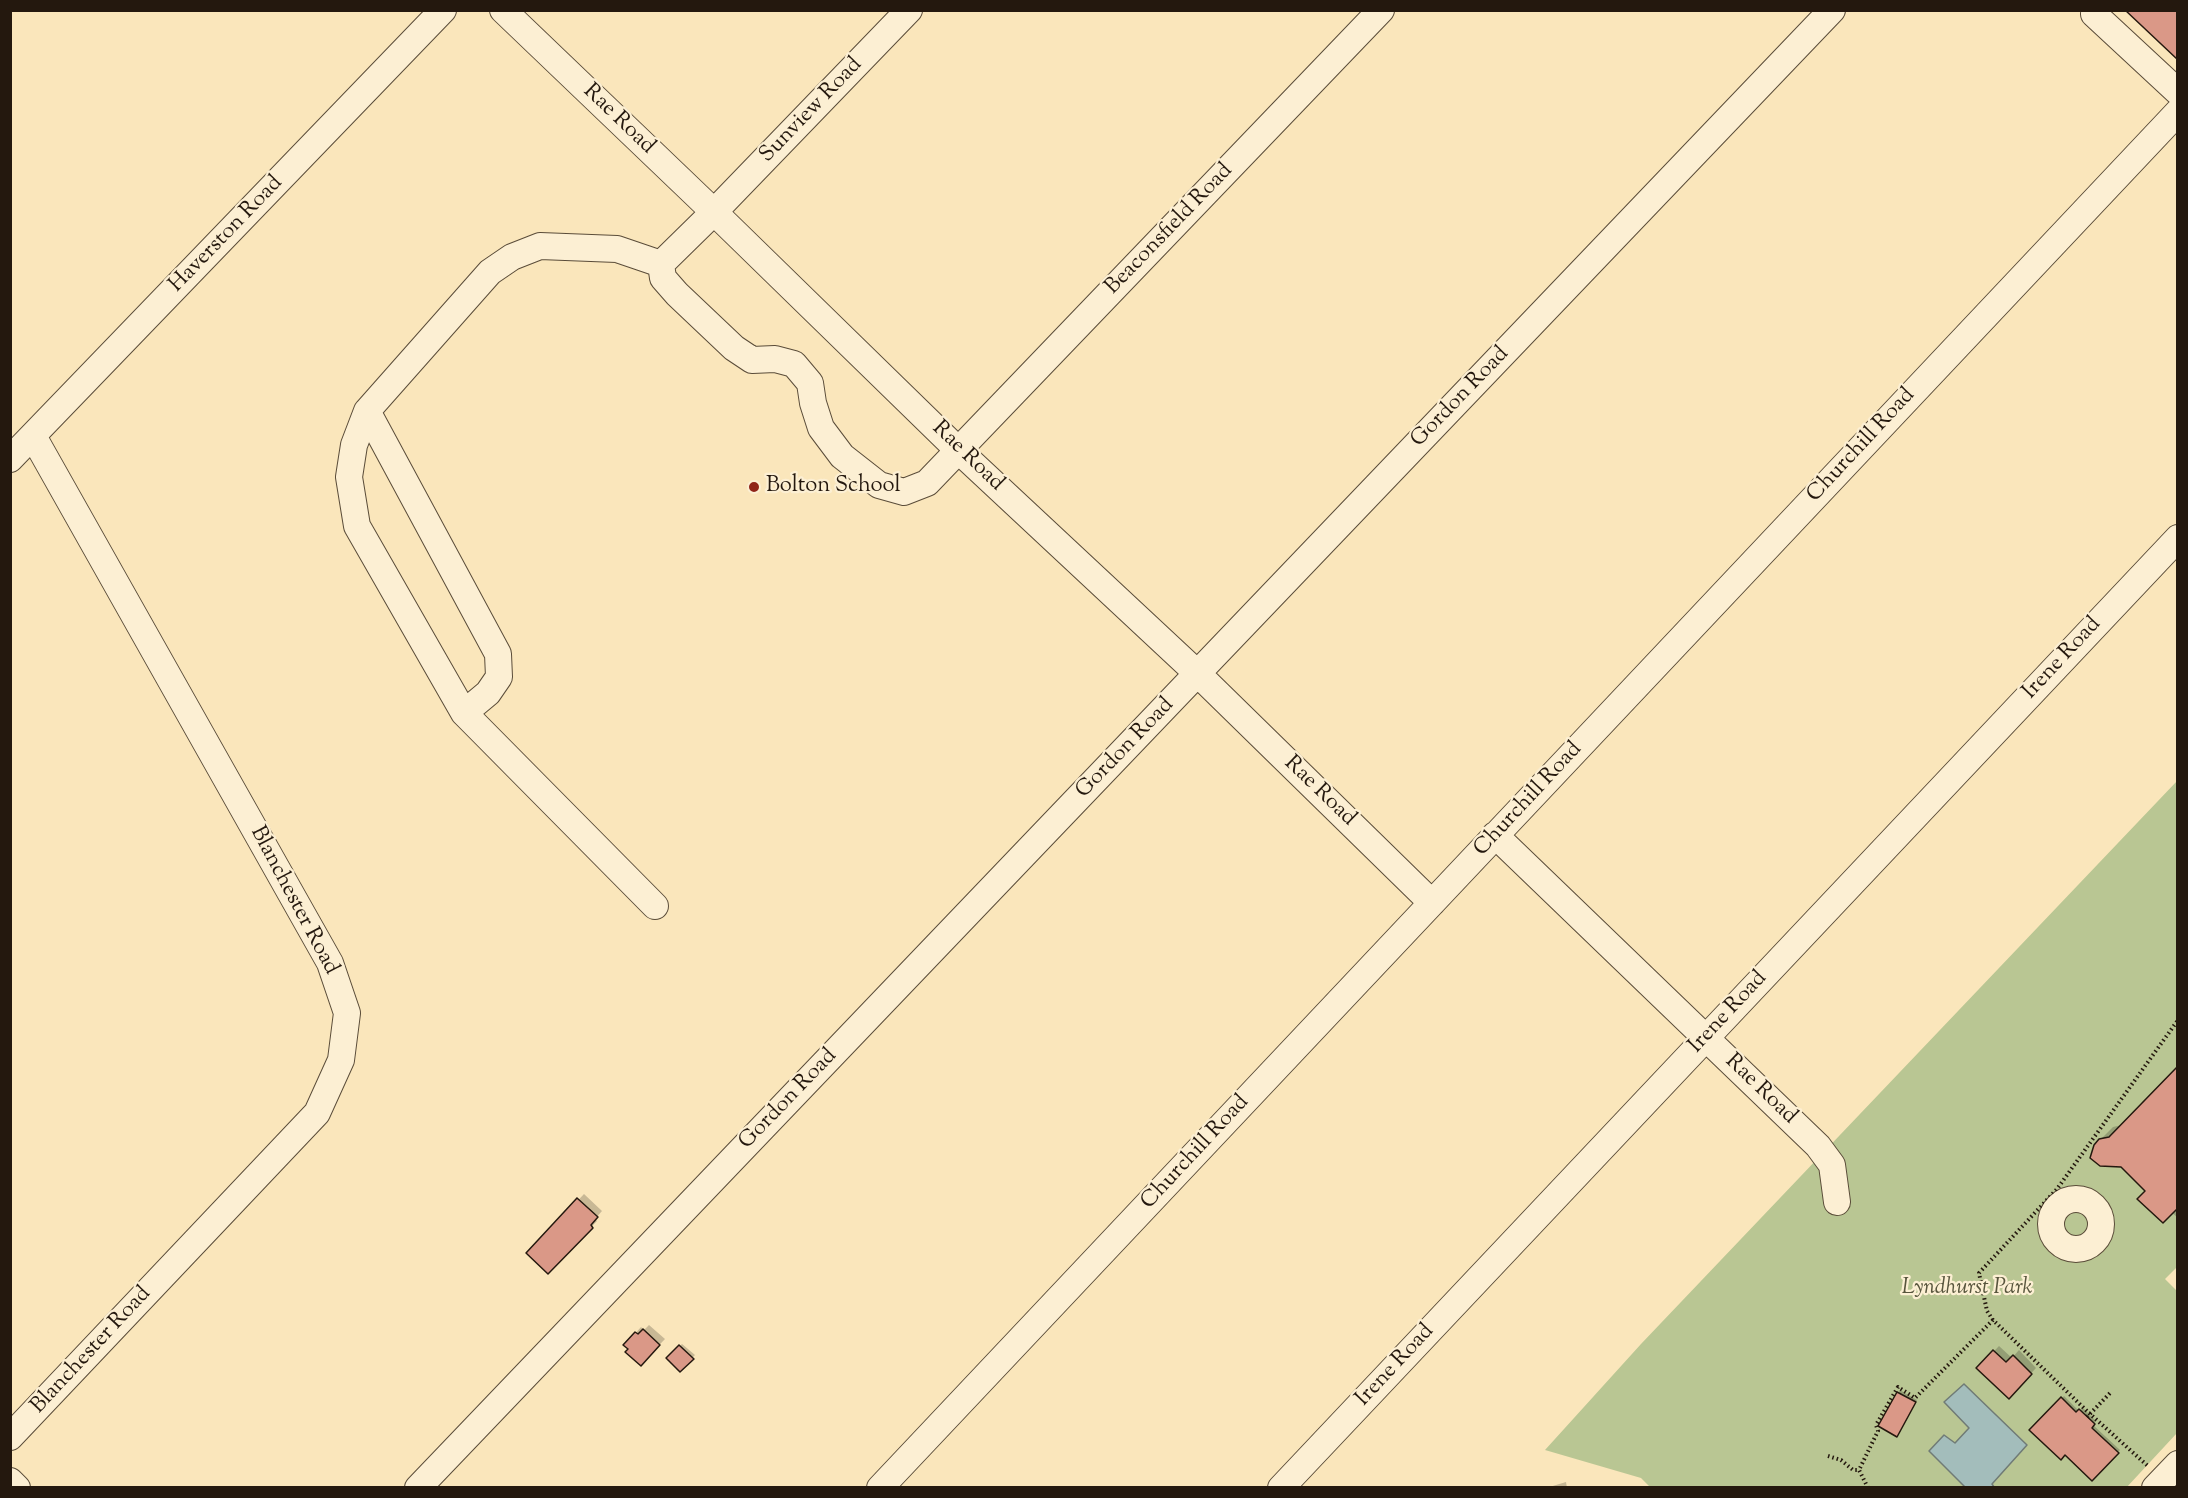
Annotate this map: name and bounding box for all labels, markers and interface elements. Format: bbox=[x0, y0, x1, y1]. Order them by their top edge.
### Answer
street label: Sunview Road bbox=[755, 53, 869, 169]
street label: Rae Road bbox=[576, 79, 660, 161]
street label: Beaconsfield Road bbox=[1101, 159, 1239, 301]
street label: Haverston Road bbox=[165, 171, 289, 299]
street label: Gordon Road bbox=[1406, 342, 1516, 454]
street label: Churchill Road bbox=[1802, 383, 1922, 509]
street label: Rae Road bbox=[925, 416, 1009, 498]
place label: Bolton School bbox=[766, 474, 901, 500]
marker: Bolton School bbox=[747, 480, 761, 494]
street label: Irene Road bbox=[2018, 612, 2108, 706]
street label: Gordon Road bbox=[1071, 693, 1181, 805]
street label: Churchill Road bbox=[1469, 737, 1589, 863]
street label: Rae Road bbox=[1277, 751, 1361, 833]
street label: Blanchester Road bbox=[243, 822, 343, 980]
street label: Irene Road bbox=[1684, 966, 1774, 1060]
street label: Gordon Road bbox=[734, 1044, 844, 1156]
street label: Rae Road bbox=[1718, 1049, 1802, 1131]
street label: Churchill Road bbox=[1136, 1090, 1256, 1216]
park label: Lyndhurst Park bbox=[1902, 1276, 2032, 1302]
street label: Blanchester Road bbox=[26, 1282, 158, 1420]
street label: Irene Road bbox=[1351, 1319, 1441, 1413]

